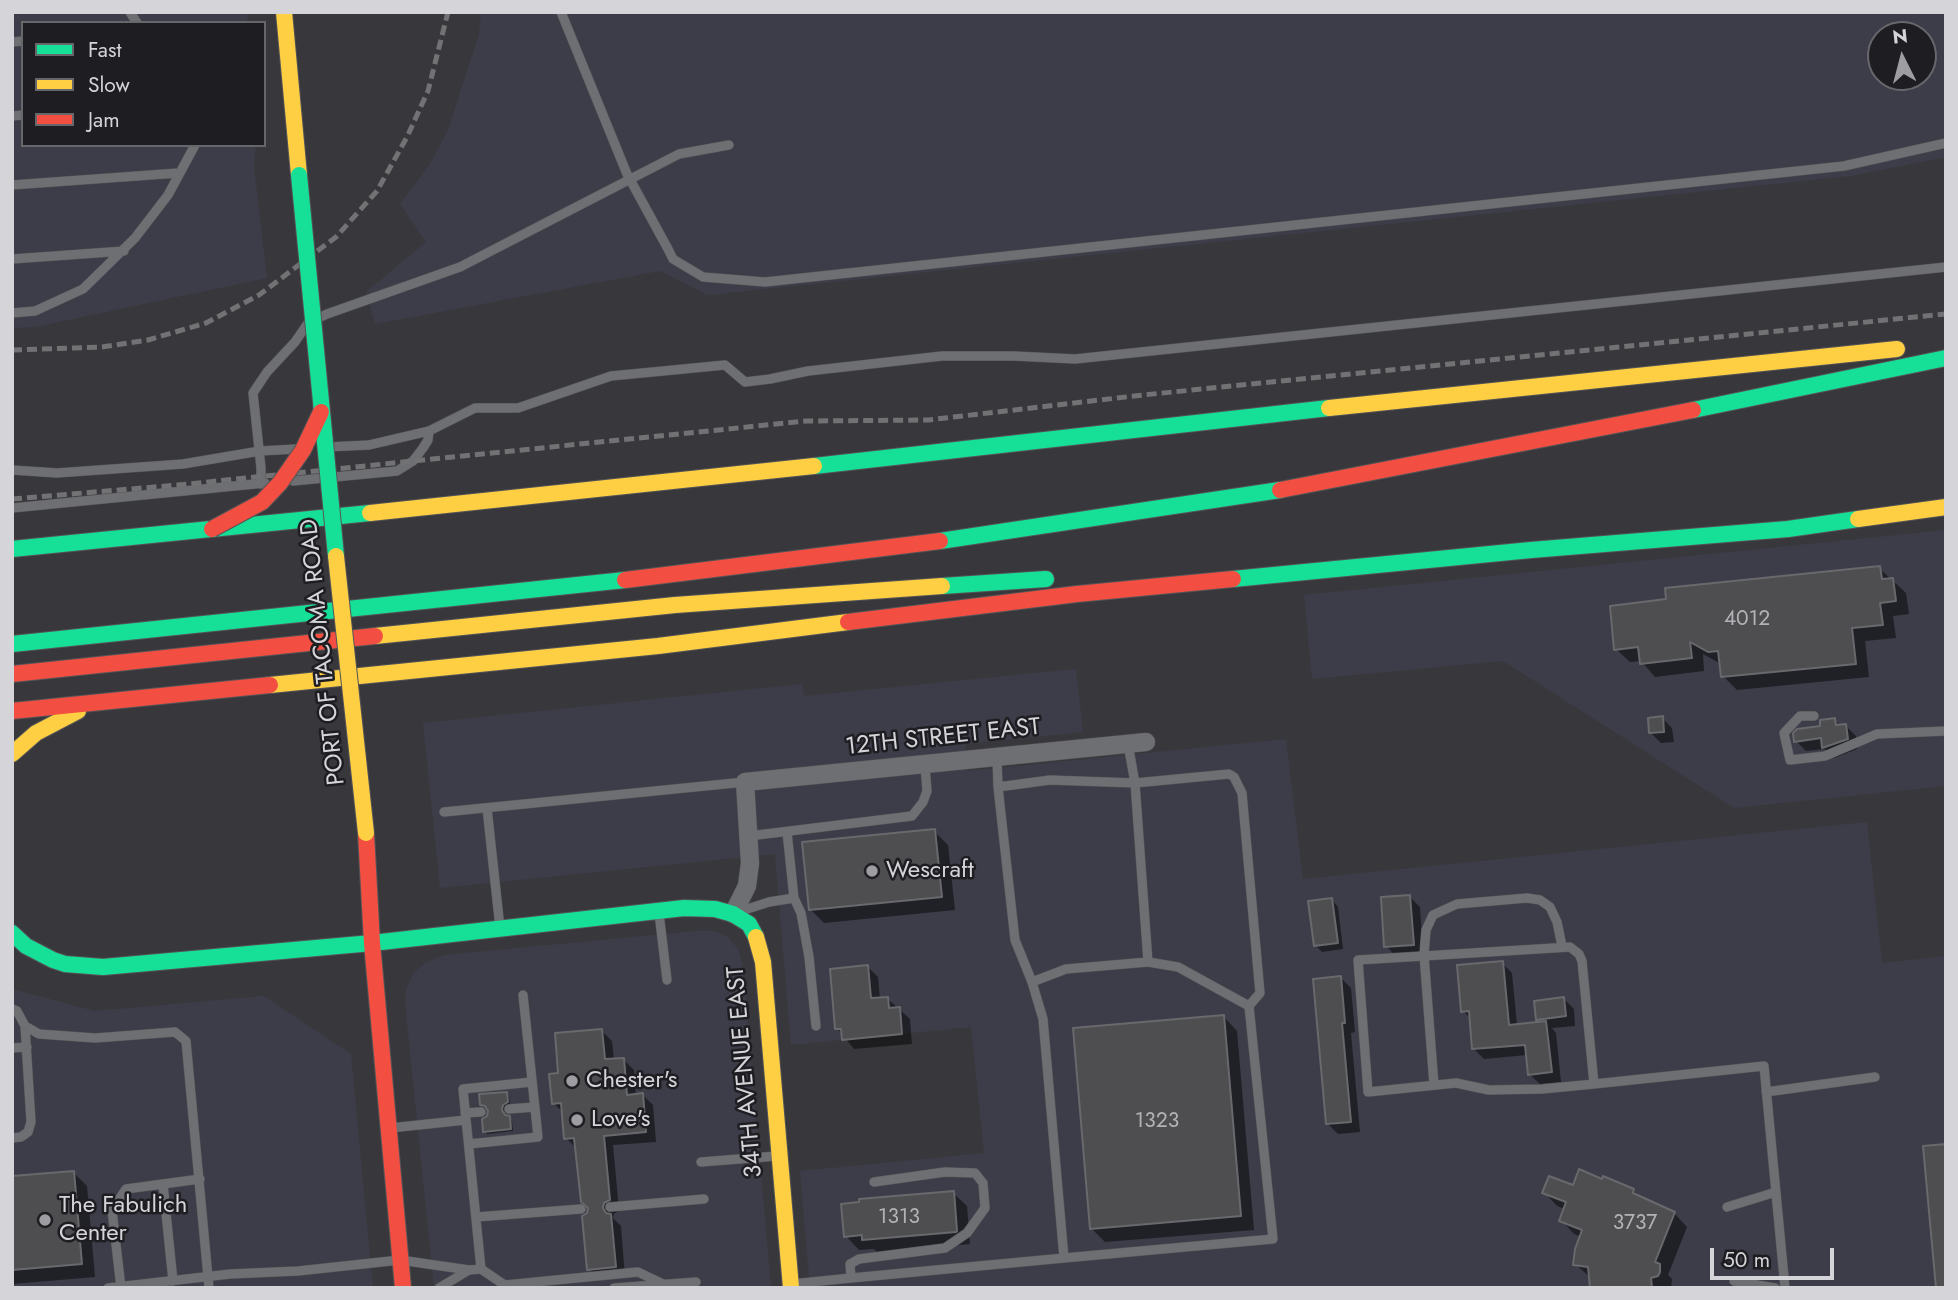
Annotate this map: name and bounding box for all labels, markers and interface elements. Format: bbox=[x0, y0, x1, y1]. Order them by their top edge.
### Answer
legend bbox=[21, 21, 266, 147]
north arrow bbox=[1867, 21, 1937, 91]
text: N bbox=[1891, 22, 1909, 51]
text: Fast bbox=[88, 35, 121, 65]
text: Slow bbox=[88, 70, 130, 100]
text: Jam bbox=[88, 105, 120, 135]
street label: PORT OF TACOMA ROAD bbox=[296, 517, 352, 787]
house number: 4012 bbox=[1724, 607, 1770, 633]
street label: 12TH STREET EAST bbox=[844, 713, 1042, 763]
place label: Wescraft bbox=[886, 857, 974, 885]
marker: Wescraft bbox=[864, 863, 880, 879]
street label: 34TH AVENUE EAST bbox=[722, 965, 770, 1179]
place label: Chester's bbox=[586, 1067, 678, 1095]
marker: Chester's bbox=[564, 1073, 580, 1089]
place label: Love's bbox=[591, 1106, 650, 1134]
house number: 1323 bbox=[1135, 1109, 1179, 1135]
marker: Love's bbox=[569, 1112, 585, 1128]
place label: The Fabulich Center bbox=[59, 1192, 187, 1248]
house number: 1313 bbox=[878, 1205, 920, 1231]
house number: 3737 bbox=[1613, 1211, 1657, 1237]
marker: The Fabulich Center bbox=[37, 1212, 53, 1228]
scale bar bbox=[1713, 1234, 1837, 1278]
text: 50 m bbox=[1723, 1245, 1770, 1275]

